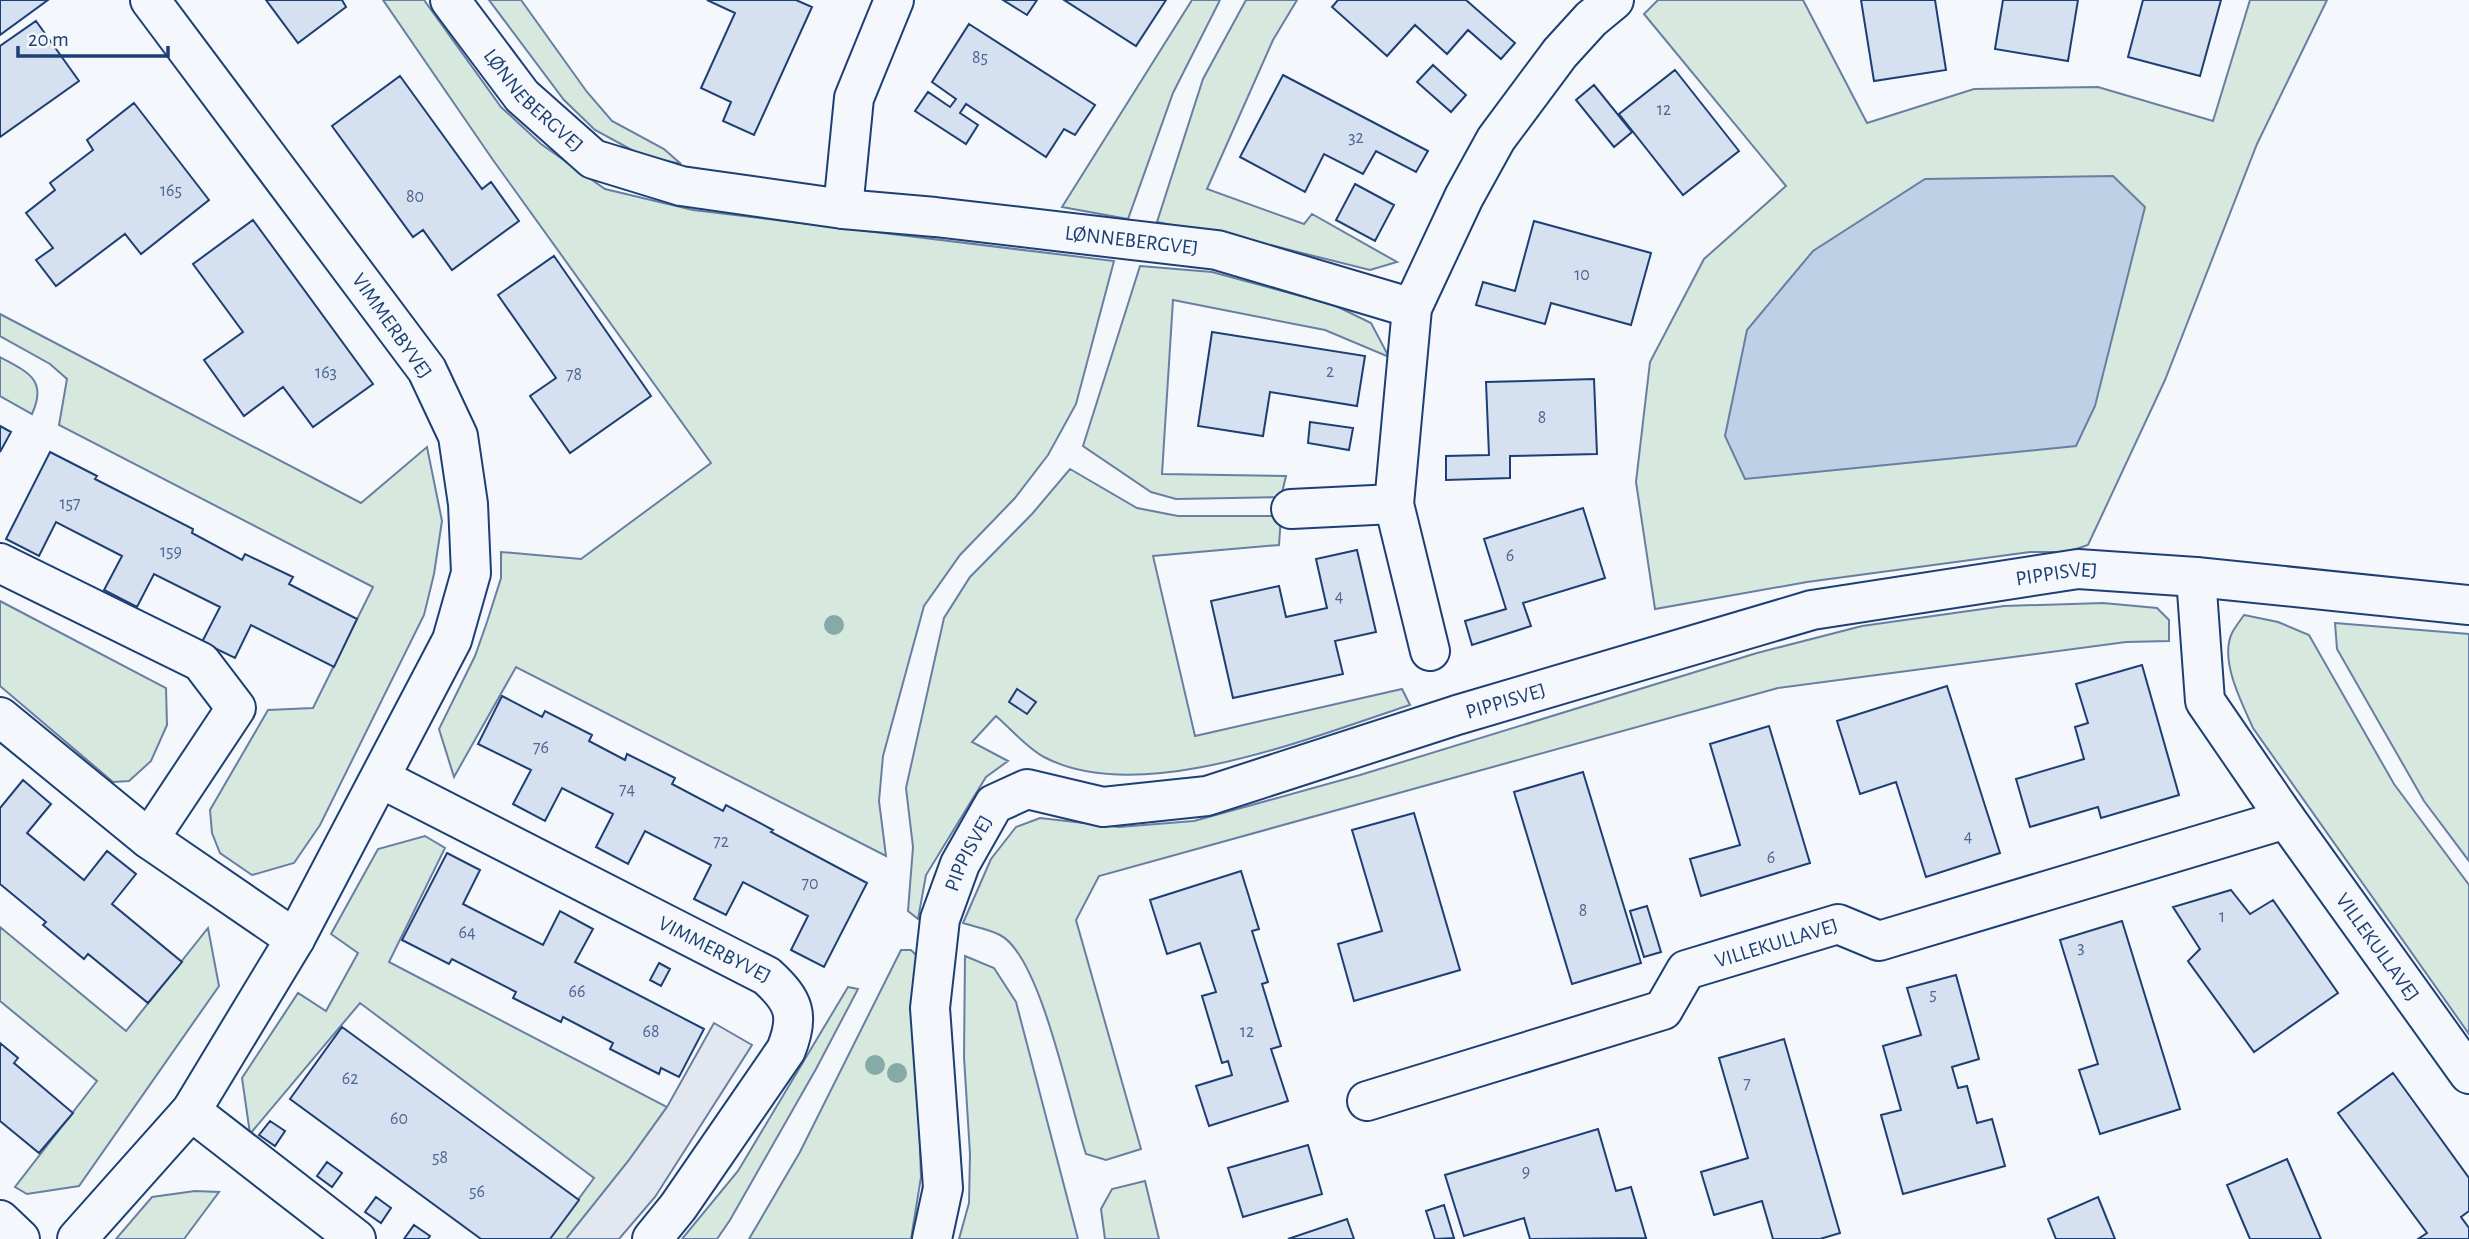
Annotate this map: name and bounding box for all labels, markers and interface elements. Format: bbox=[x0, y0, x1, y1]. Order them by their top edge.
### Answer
scale bar bbox=[18, 14, 168, 58]
text: 20 m bbox=[28, 29, 69, 50]
street label: LØNNEBERGVEJ bbox=[480, 45, 587, 156]
house number: 85 bbox=[972, 49, 988, 67]
house number: 12 bbox=[1657, 101, 1671, 119]
house number: 32 bbox=[1348, 129, 1364, 147]
house number: 165 bbox=[160, 182, 182, 200]
house number: 80 bbox=[406, 188, 424, 206]
street label: LØNNEBERGVEJ bbox=[1064, 222, 1200, 258]
house number: 10 bbox=[1574, 266, 1590, 284]
street label: VIMMERBYVEJ bbox=[348, 269, 436, 383]
house number: 2 bbox=[1326, 363, 1334, 381]
house number: 163 bbox=[315, 364, 337, 382]
house number: 78 bbox=[566, 366, 582, 384]
house number: 8 bbox=[1538, 409, 1546, 427]
house number: 157 bbox=[59, 495, 81, 513]
house number: 159 bbox=[160, 543, 182, 561]
house number: 6 bbox=[1506, 547, 1514, 565]
street label: PIPPISVEJ bbox=[2014, 558, 2098, 589]
house number: 4 bbox=[1335, 588, 1344, 606]
street label: PIPPISVEJ bbox=[1463, 679, 1548, 722]
house number: 76 bbox=[533, 739, 549, 757]
house number: 74 bbox=[619, 781, 635, 799]
street label: PIPPISVEJ bbox=[941, 811, 996, 894]
house number: 4 bbox=[1964, 828, 1973, 846]
house number: 72 bbox=[713, 833, 729, 851]
house number: 6 bbox=[1767, 849, 1775, 867]
house number: 70 bbox=[801, 875, 819, 893]
street label: VILLEKULLAVEJ bbox=[2332, 889, 2424, 1005]
house number: 8 bbox=[1579, 902, 1587, 920]
house number: 1 bbox=[2219, 908, 2225, 926]
street label: VIMMERBYVEJ bbox=[655, 912, 774, 987]
street label: VILLEKULLAVEJ bbox=[1712, 914, 1840, 971]
house number: 64 bbox=[458, 924, 476, 942]
house number: 3 bbox=[2077, 939, 2085, 957]
house number: 66 bbox=[569, 983, 585, 1001]
house number: 5 bbox=[1929, 986, 1937, 1004]
house number: 68 bbox=[643, 1023, 660, 1041]
house number: 12 bbox=[1240, 1023, 1254, 1041]
house number: 62 bbox=[342, 1070, 358, 1088]
house number: 7 bbox=[1743, 1075, 1751, 1093]
house number: 60 bbox=[390, 1110, 408, 1128]
house number: 58 bbox=[432, 1149, 448, 1167]
house number: 9 bbox=[1522, 1163, 1530, 1181]
house number: 56 bbox=[469, 1183, 485, 1201]

